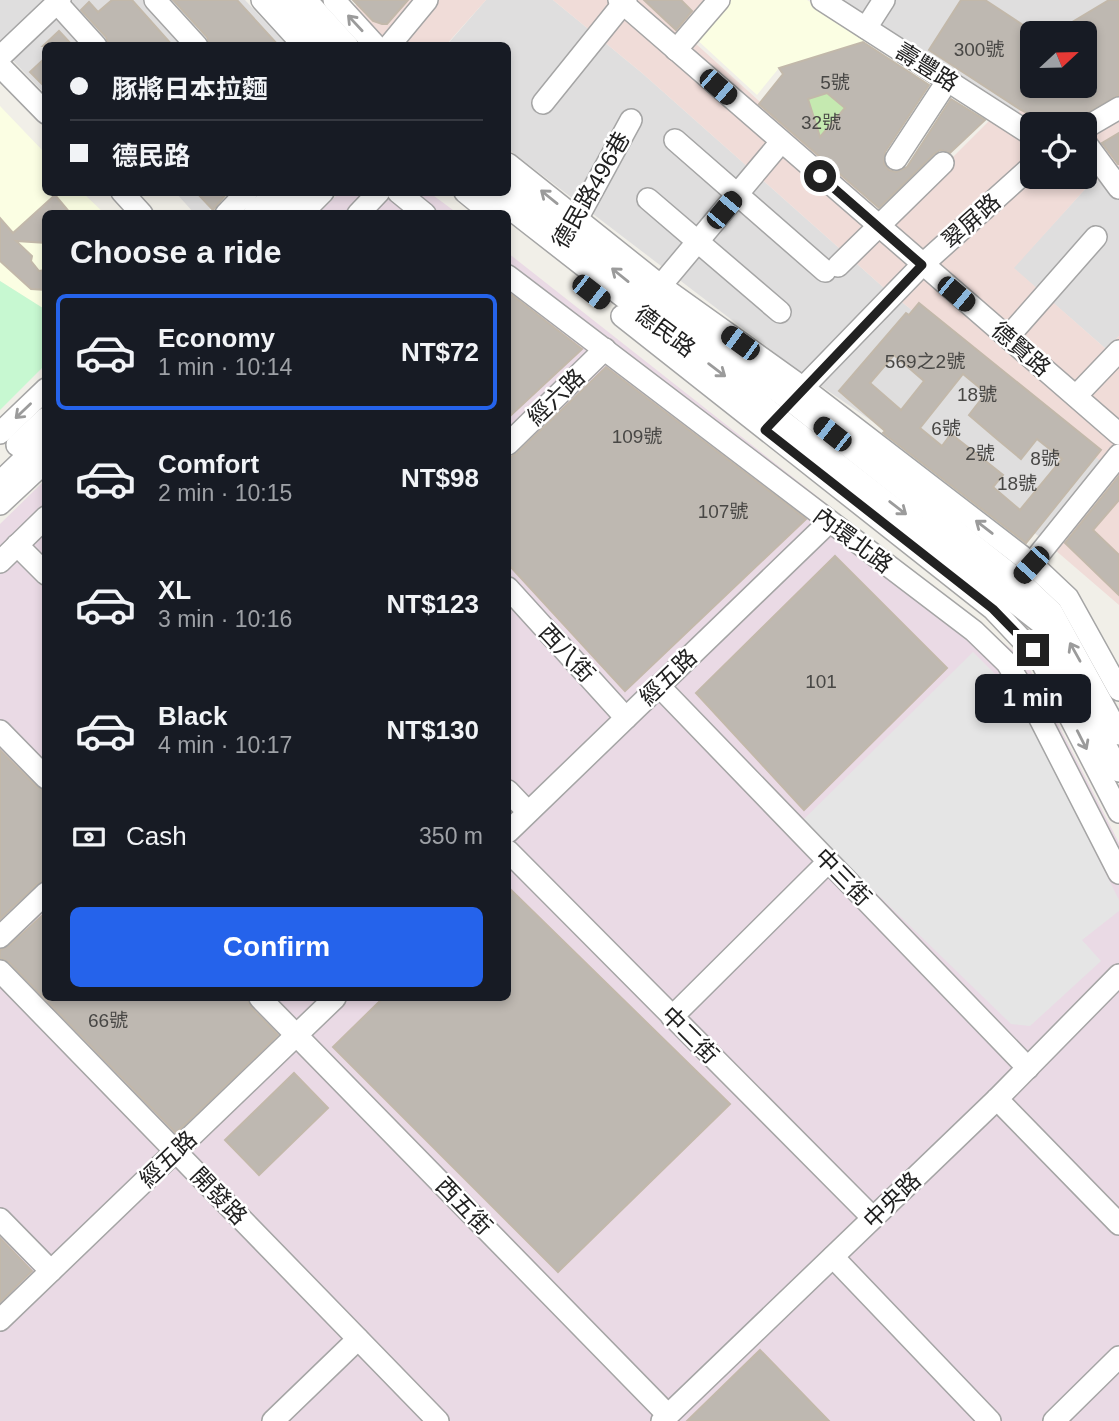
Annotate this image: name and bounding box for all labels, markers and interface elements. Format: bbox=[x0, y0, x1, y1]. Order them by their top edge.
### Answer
one-way arrow bbox=[347, 14, 363, 32]
north arrow bbox=[1020, 21, 1097, 98]
map controls bbox=[1020, 21, 1097, 189]
street label: 壽豐路 bbox=[891, 38, 963, 96]
house number: 300號 bbox=[954, 39, 1004, 60]
car bbox=[696, 65, 741, 109]
house number: 5號 bbox=[820, 72, 850, 93]
text: 豚將日本拉麵 bbox=[112, 74, 268, 104]
house number: 32號 bbox=[801, 112, 841, 133]
button: locate bbox=[1020, 112, 1097, 189]
street label: 德民路496巷 bbox=[547, 127, 635, 253]
text: 德民路 bbox=[112, 141, 190, 171]
route start bbox=[804, 160, 836, 192]
car bbox=[703, 187, 746, 233]
street label: 翠屏路 bbox=[937, 188, 1005, 254]
one-way arrow bbox=[540, 190, 558, 205]
text: Choose a ride bbox=[70, 234, 282, 270]
one-way arrow bbox=[611, 267, 629, 282]
car bbox=[568, 271, 615, 313]
car bbox=[934, 272, 979, 316]
street label: 德民路 bbox=[630, 300, 700, 362]
street label: 德賢路 bbox=[986, 317, 1056, 381]
icon: car bbox=[74, 321, 137, 384]
car bbox=[717, 322, 764, 364]
text: Economy bbox=[158, 323, 275, 353]
text: NT$72 bbox=[401, 337, 479, 367]
house number: 569之2號 bbox=[885, 351, 965, 372]
text: 1 min · 10:14 bbox=[158, 354, 292, 380]
one-way arrow bbox=[707, 363, 726, 377]
street label: 經六路 bbox=[522, 364, 590, 430]
house number: 18號 bbox=[957, 384, 997, 405]
one-way arrow bbox=[15, 403, 32, 420]
car bbox=[809, 413, 856, 455]
house number: 6號 bbox=[931, 418, 961, 439]
house number: 109號 bbox=[612, 426, 662, 447]
house number: 2號 bbox=[965, 443, 995, 464]
icon: car bbox=[74, 447, 137, 510]
house number: 8號 bbox=[1030, 448, 1060, 469]
text: Comfort bbox=[158, 449, 259, 479]
text: NT$98 bbox=[401, 463, 479, 493]
house number: 18號 bbox=[997, 473, 1037, 494]
text: 2 min · 10:15 bbox=[158, 480, 292, 506]
house number: 107號 bbox=[698, 501, 748, 522]
one-way arrow bbox=[888, 501, 906, 516]
street label: 內環北路 bbox=[808, 502, 898, 578]
one-way arrow bbox=[975, 520, 993, 535]
car bbox=[1010, 542, 1053, 588]
icon: car bbox=[74, 573, 137, 636]
text: XL bbox=[158, 575, 191, 605]
text: NT$123 bbox=[387, 589, 479, 619]
text: 3 min · 10:16 bbox=[158, 606, 292, 632]
street label: 西八街 bbox=[534, 619, 600, 687]
route end bbox=[1017, 634, 1049, 666]
one-way arrow bbox=[1068, 643, 1082, 663]
street label: 經五路 bbox=[634, 644, 702, 710]
house number: 101 bbox=[805, 671, 837, 692]
callout: 1 min bbox=[975, 674, 1091, 724]
text: 1 min bbox=[1003, 685, 1063, 711]
icon: car bbox=[74, 699, 137, 762]
text: Black bbox=[158, 701, 227, 731]
text: NT$130 bbox=[387, 715, 479, 745]
one-way arrow bbox=[1076, 729, 1090, 750]
text: 4 min · 10:17 bbox=[158, 732, 292, 758]
icon: cash bbox=[70, 818, 108, 856]
text: Cash bbox=[126, 821, 187, 851]
text: 350 m bbox=[419, 823, 483, 849]
street label: 中三街 bbox=[810, 843, 876, 911]
button: Confirm bbox=[70, 907, 483, 987]
street label: 中二街 bbox=[656, 1001, 724, 1069]
house number: 66號 bbox=[88, 1010, 128, 1031]
street label: 經五路 bbox=[134, 1126, 202, 1192]
street label: 開發路 bbox=[186, 1162, 252, 1230]
street label: 中央路 bbox=[858, 1167, 926, 1233]
street label: 西五街 bbox=[431, 1172, 497, 1240]

